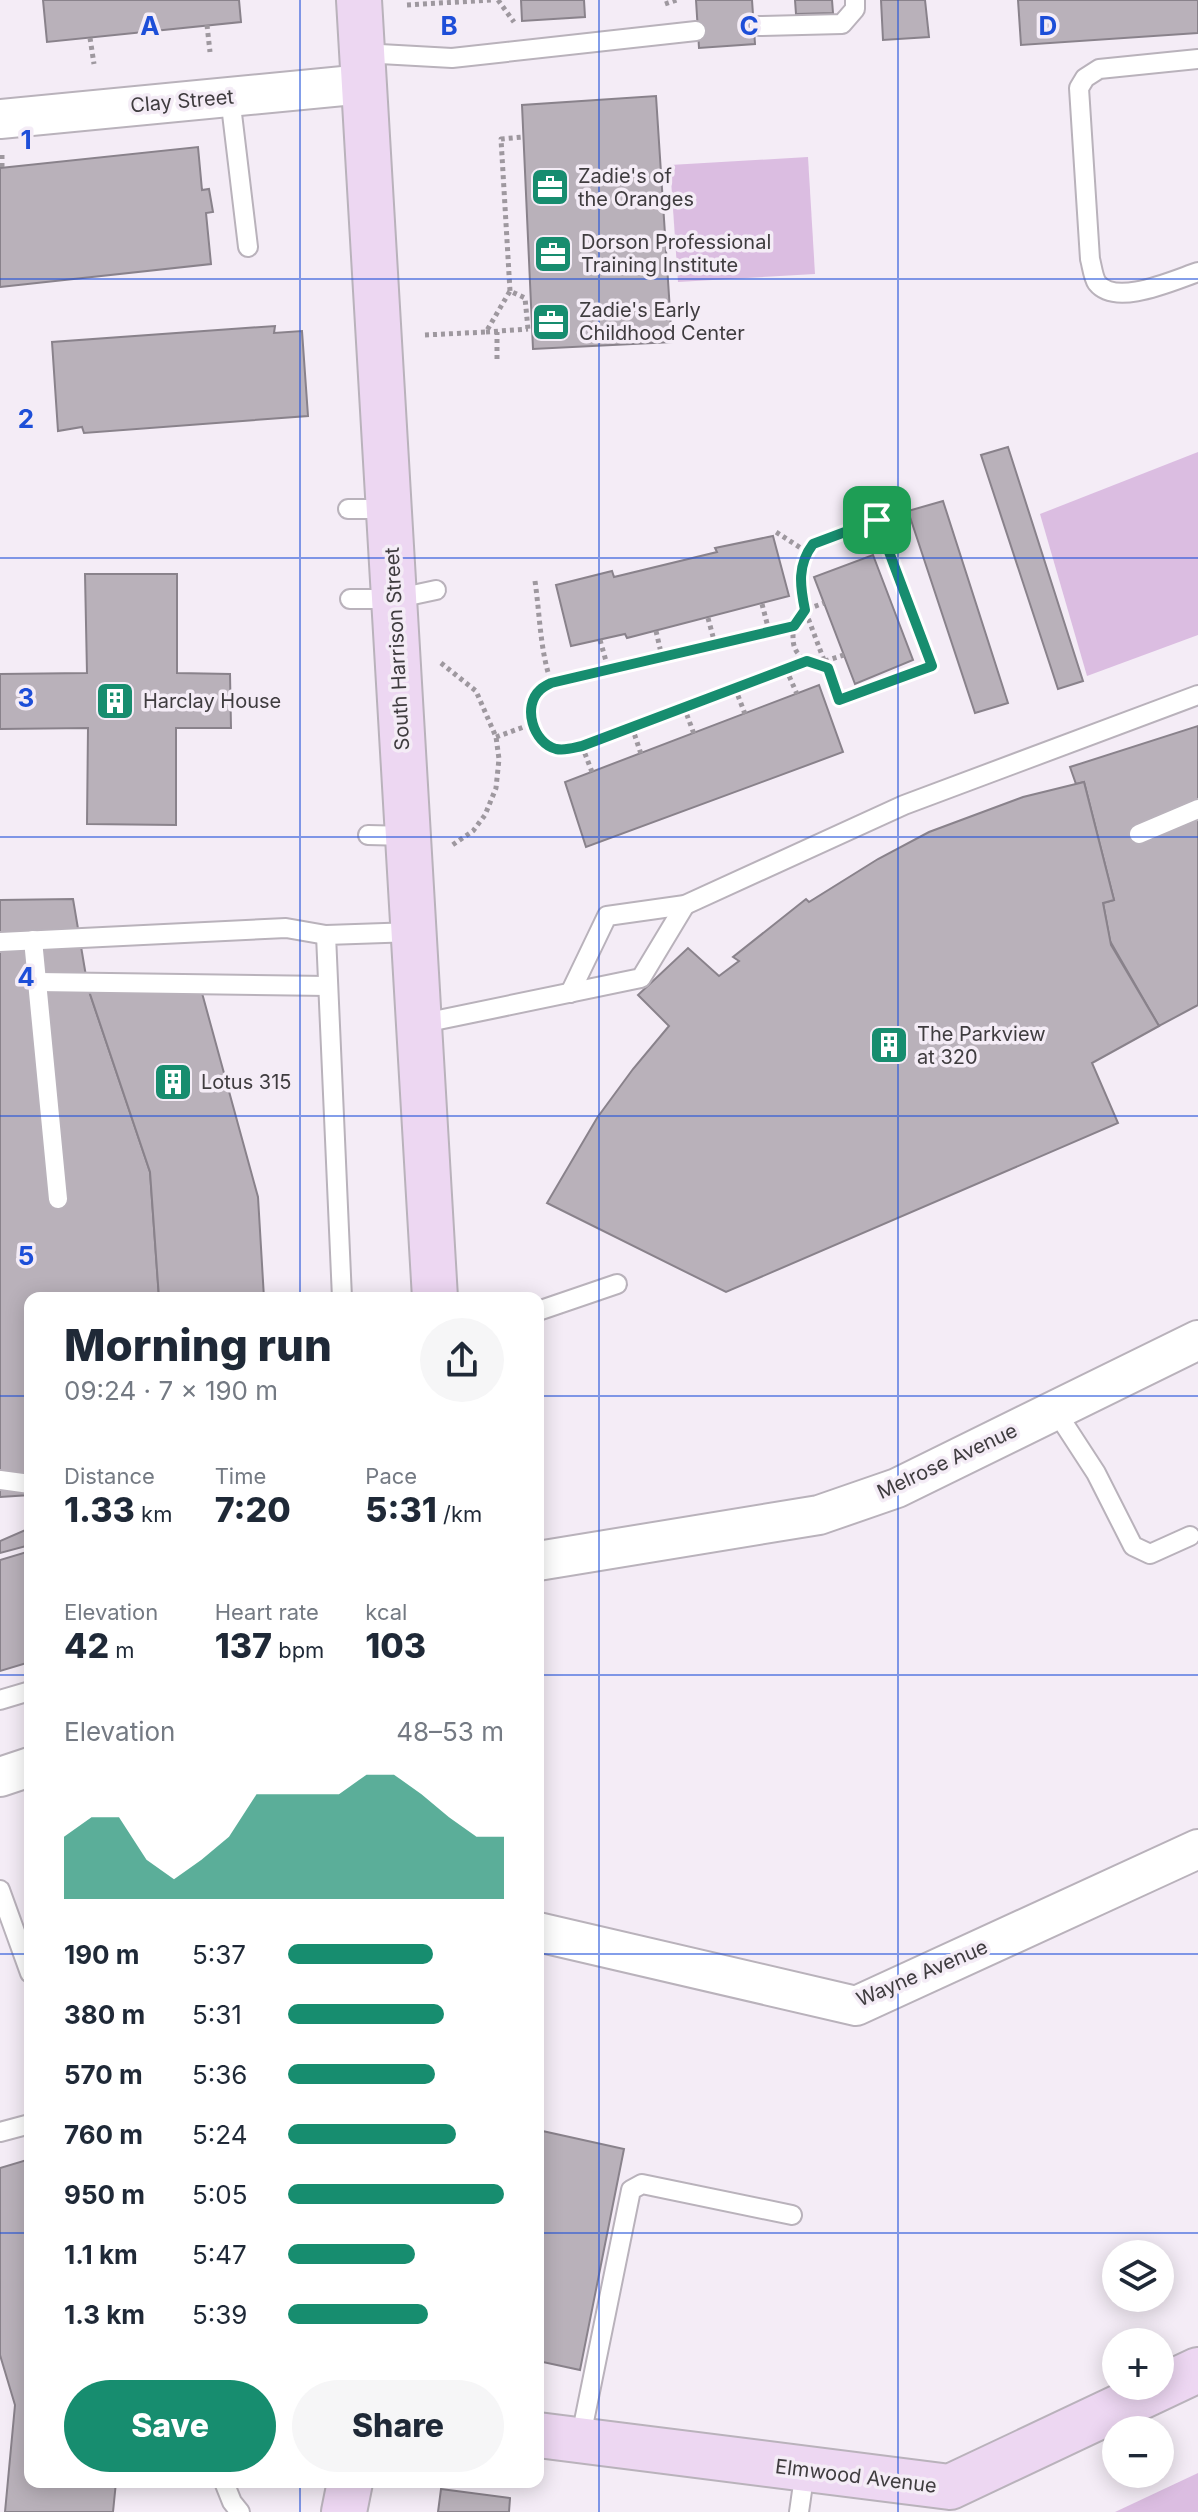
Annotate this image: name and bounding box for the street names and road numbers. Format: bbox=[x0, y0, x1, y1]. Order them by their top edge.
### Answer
street label: Clay Street bbox=[129, 84, 235, 117]
street label: South Harrison Street bbox=[380, 546, 414, 751]
street label: Melrose Avenue bbox=[873, 1418, 1021, 1504]
street label: Wayne Avenue bbox=[853, 1935, 991, 2011]
street label: Elmwood Avenue bbox=[774, 2454, 938, 2498]

